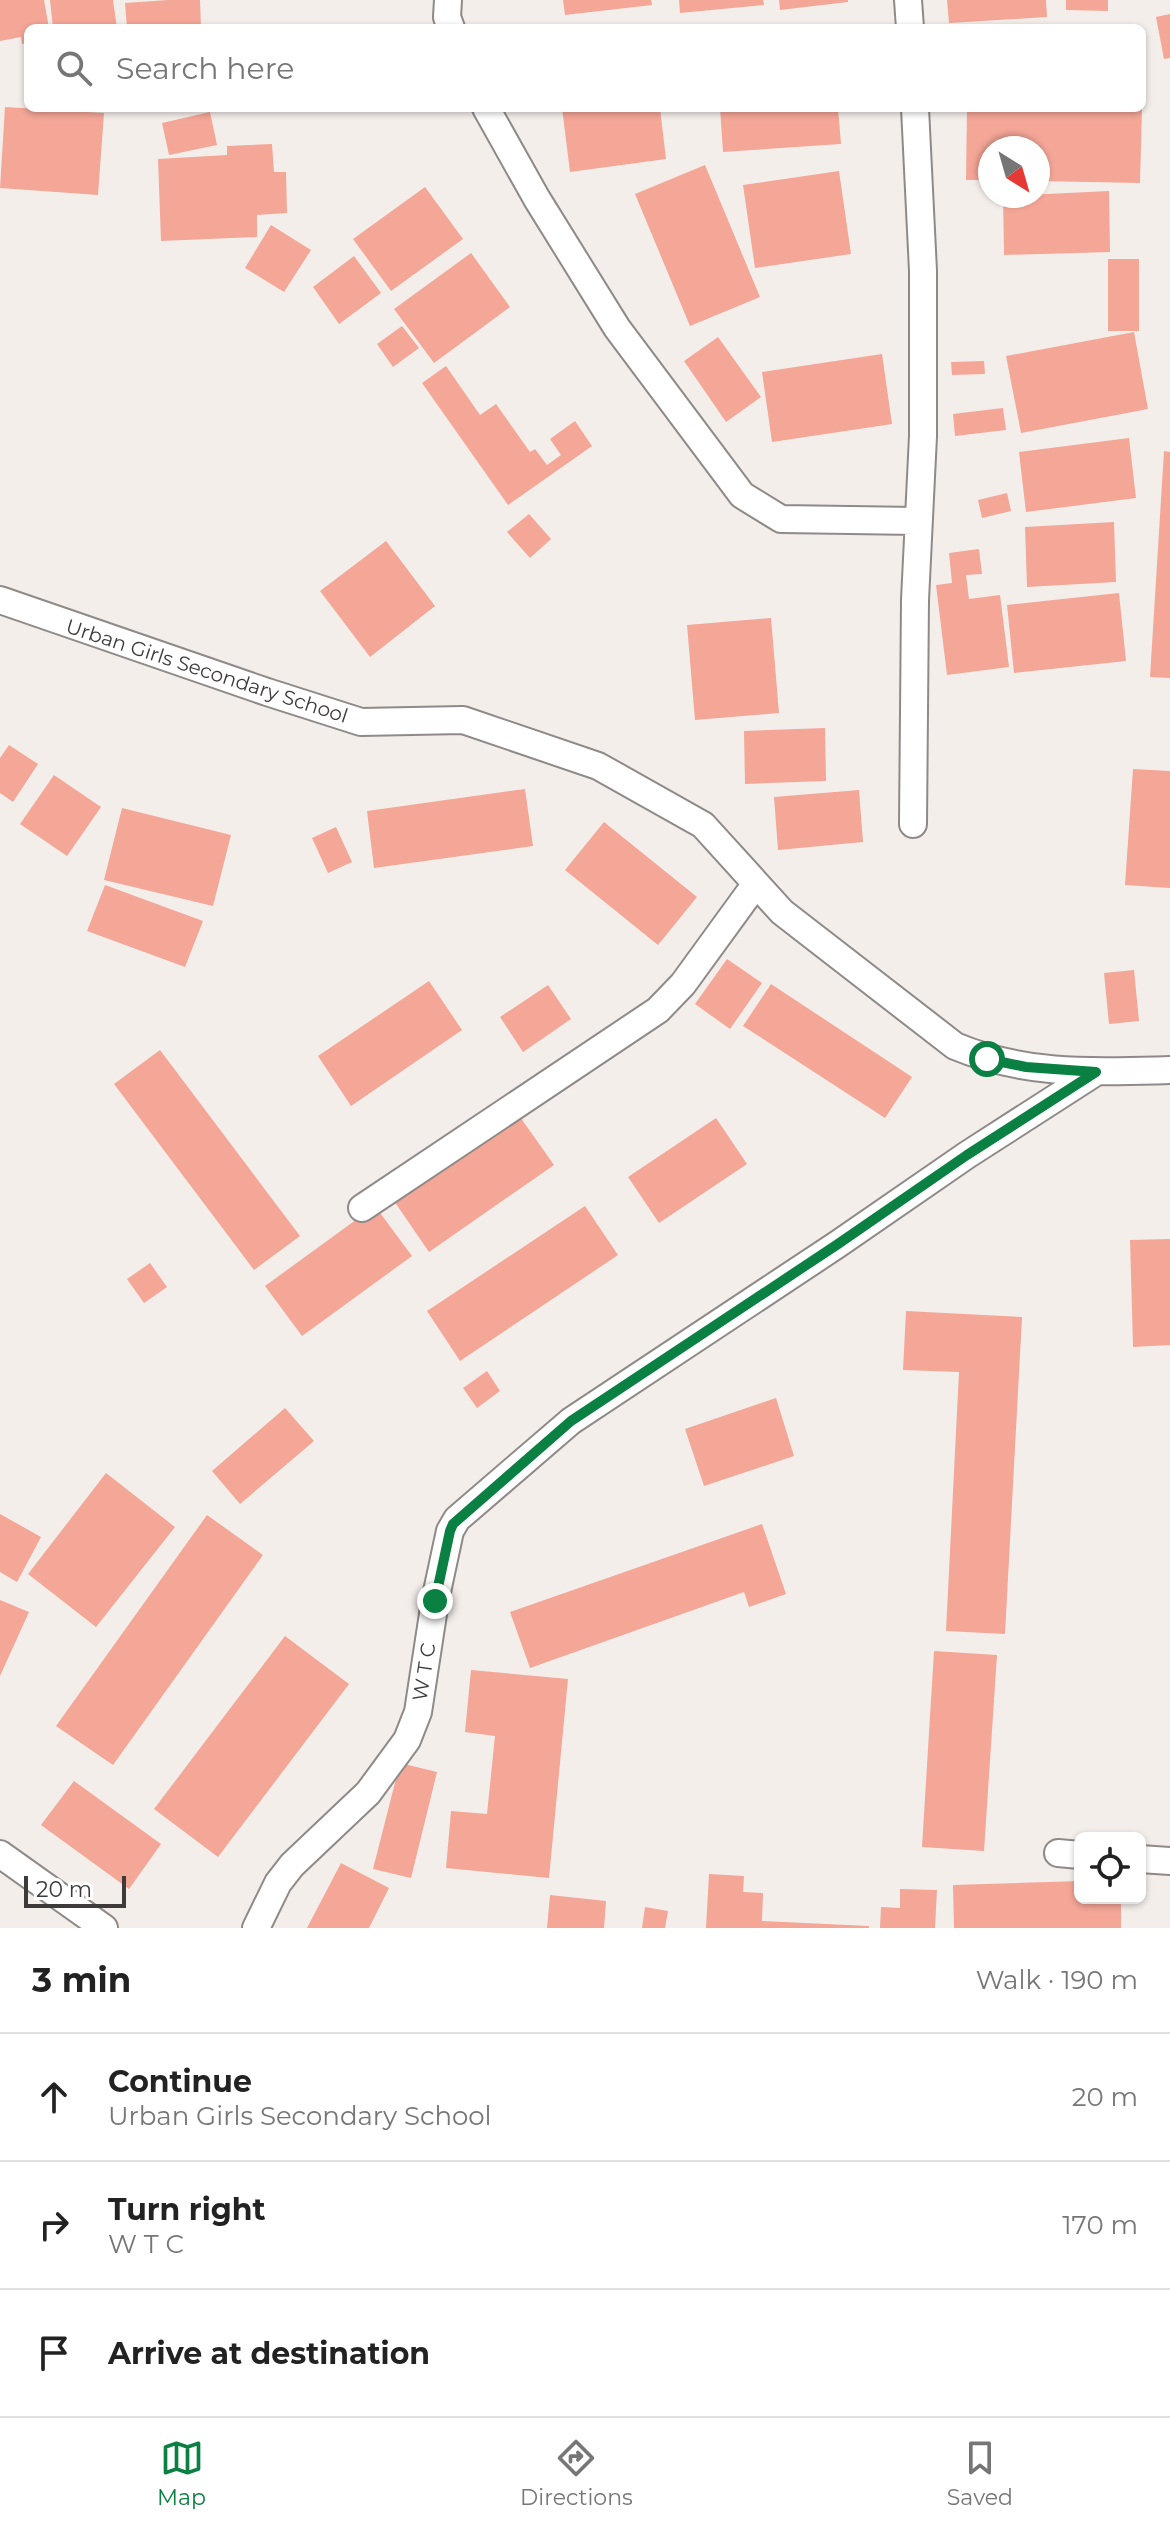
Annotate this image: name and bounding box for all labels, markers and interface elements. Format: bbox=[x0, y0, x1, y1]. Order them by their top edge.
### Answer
search box bbox=[24, 24, 1146, 112]
icon: search bbox=[52, 46, 96, 90]
text: Search here bbox=[116, 50, 294, 87]
north arrow bbox=[978, 136, 1050, 208]
street label: Urban Girls Secondary School bbox=[63, 614, 351, 728]
route start bbox=[969, 1041, 1005, 1077]
route end bbox=[417, 1583, 453, 1619]
street label: W T C bbox=[408, 1641, 440, 1703]
map controls bbox=[1074, 1832, 1146, 1904]
button: locate bbox=[1074, 1832, 1146, 1904]
scale bar bbox=[24, 1872, 126, 1908]
text: 20 m bbox=[36, 1876, 92, 1903]
text: 3 min bbox=[32, 1959, 131, 2001]
text: Walk · 190 m bbox=[976, 1964, 1138, 1996]
text: Continue bbox=[108, 2063, 252, 2100]
icon: ahead bbox=[32, 2075, 76, 2119]
text: 20 m bbox=[1072, 2081, 1138, 2113]
text: Urban Girls Secondary School bbox=[108, 2100, 492, 2132]
text: Turn right bbox=[108, 2191, 265, 2228]
icon: right bbox=[32, 2203, 76, 2247]
text: 170 m bbox=[1062, 2209, 1138, 2241]
text: W T C bbox=[108, 2228, 184, 2260]
icon: arrive bbox=[32, 2331, 76, 2375]
text: Arrive at destination bbox=[108, 2335, 430, 2372]
tab: Map bbox=[157, 2436, 206, 2511]
tab: Directions bbox=[520, 2436, 633, 2511]
tab: Saved bbox=[947, 2436, 1013, 2511]

